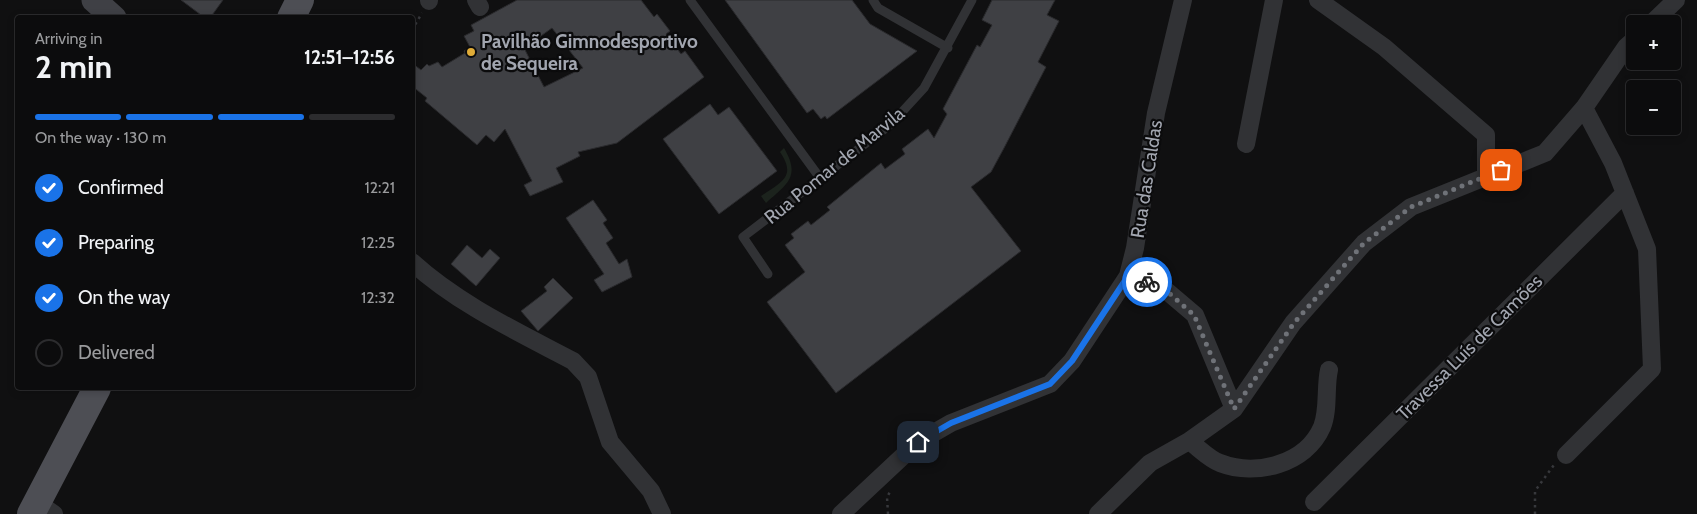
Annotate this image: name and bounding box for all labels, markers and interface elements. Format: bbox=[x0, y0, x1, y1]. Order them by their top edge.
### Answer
map controls bbox=[1626, 15, 1681, 135]
button: + bbox=[1626, 15, 1681, 70]
text: Arriving in bbox=[35, 29, 102, 48]
place label: Pavilhão Gimnodesportivo de Sequeira bbox=[481, 30, 698, 75]
text: 12:51–12:56 bbox=[304, 46, 395, 69]
marker: Pavilhão Gimnodesportivo de Sequeira bbox=[465, 46, 477, 58]
text: 2 min bbox=[35, 47, 112, 86]
button: − bbox=[1626, 80, 1681, 135]
street label: Rua Pomar de Marvila bbox=[760, 102, 909, 229]
street label: Rua das Caldas bbox=[1126, 118, 1167, 240]
text: On the way · 130 m bbox=[35, 128, 166, 147]
pin bbox=[1480, 149, 1522, 191]
icon: bag bbox=[1487, 156, 1515, 184]
icon: check bbox=[35, 174, 63, 202]
text: Confirmed bbox=[78, 176, 164, 199]
text: 12:21 bbox=[364, 178, 395, 197]
icon: check bbox=[35, 229, 63, 257]
text: Preparing bbox=[78, 231, 154, 254]
text: 12:25 bbox=[361, 233, 395, 252]
courier bbox=[1122, 257, 1172, 307]
icon: bike bbox=[1133, 268, 1161, 296]
street label: Travessa Luís de Camões bbox=[1392, 270, 1547, 425]
icon: check bbox=[35, 284, 63, 312]
text: On the way bbox=[78, 286, 170, 309]
text: 12:32 bbox=[361, 288, 395, 307]
text: Delivered bbox=[78, 341, 155, 364]
pin bbox=[897, 421, 939, 463]
icon: home bbox=[904, 428, 932, 456]

